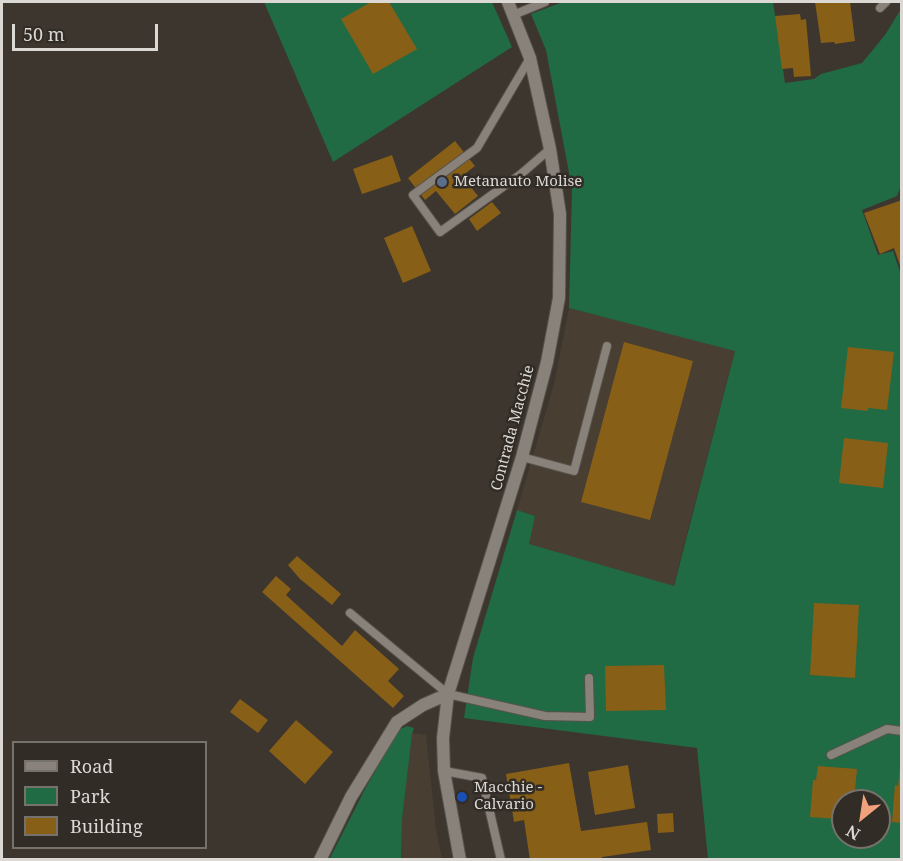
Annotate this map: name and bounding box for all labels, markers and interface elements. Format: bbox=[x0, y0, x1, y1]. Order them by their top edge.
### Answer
scale bar bbox=[15, 12, 160, 50]
text: 50 m bbox=[23, 22, 65, 46]
place label: Metanauto Molise bbox=[454, 173, 582, 191]
marker: Metanauto Molise bbox=[435, 175, 449, 189]
street label: Contrada Macchie bbox=[488, 363, 538, 493]
legend bbox=[12, 741, 207, 849]
text: Road bbox=[70, 754, 113, 778]
place label: Macchie - Calvario bbox=[474, 779, 542, 814]
text: Park bbox=[70, 784, 110, 808]
north arrow bbox=[831, 789, 891, 849]
marker: Macchie - Calvario bbox=[455, 790, 469, 804]
text: Building bbox=[70, 814, 143, 838]
text: N bbox=[842, 820, 864, 846]

